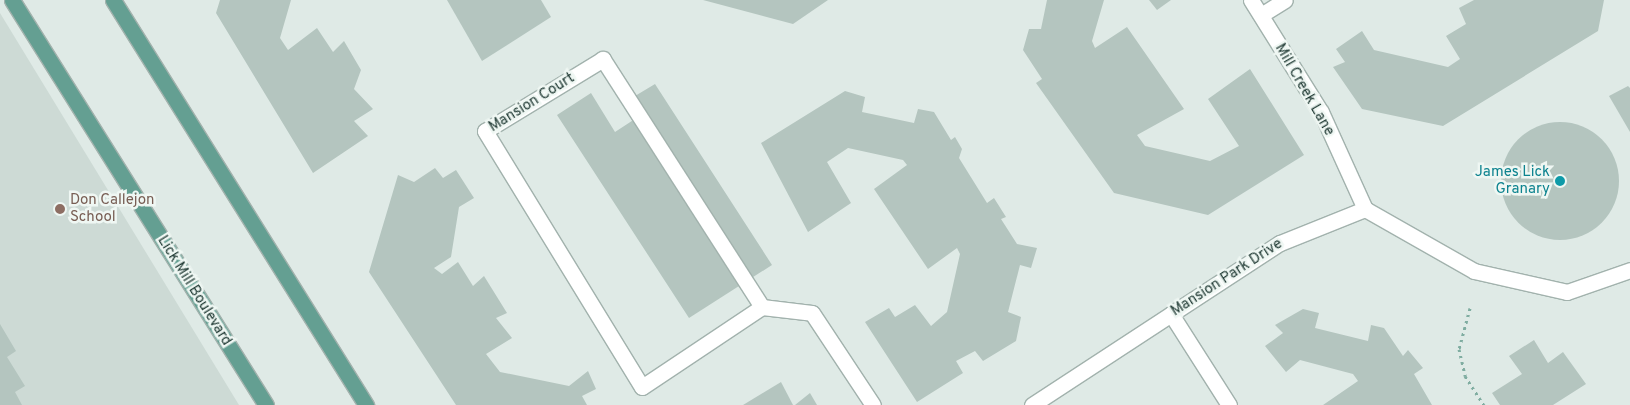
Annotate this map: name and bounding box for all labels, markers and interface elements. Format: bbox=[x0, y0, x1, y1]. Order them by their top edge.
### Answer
street label: Mill Creek Lane bbox=[1270, 41, 1338, 139]
street label: Mansion Court bbox=[486, 69, 578, 137]
place label: James Lick Granary bbox=[1475, 163, 1550, 198]
marker: James Lick Granary bbox=[1554, 175, 1566, 187]
place label: Don Callejon School bbox=[70, 191, 154, 226]
marker: Don Callejon School bbox=[54, 203, 66, 215]
street label: Lick Mill Boulevard bbox=[153, 233, 235, 349]
street label: Mansion Park Drive bbox=[1168, 235, 1286, 321]

